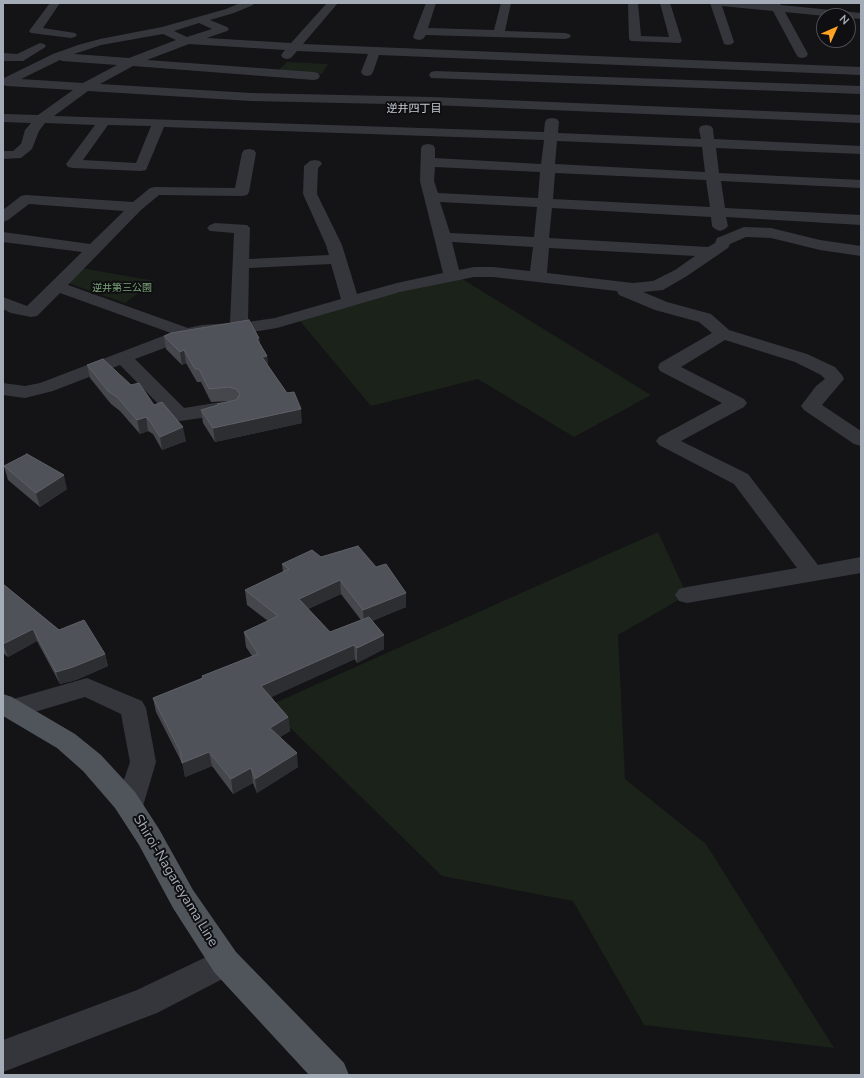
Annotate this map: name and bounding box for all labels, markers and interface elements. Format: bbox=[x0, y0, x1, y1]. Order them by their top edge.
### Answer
north arrow bbox=[816, 8, 856, 48]
text: N bbox=[836, 12, 852, 28]
district label: 逆井四丁目 bbox=[387, 102, 441, 116]
park label: 逆井第三公園 bbox=[92, 283, 152, 295]
street label: Shiroi-Nagareyama Line bbox=[129, 812, 221, 950]

